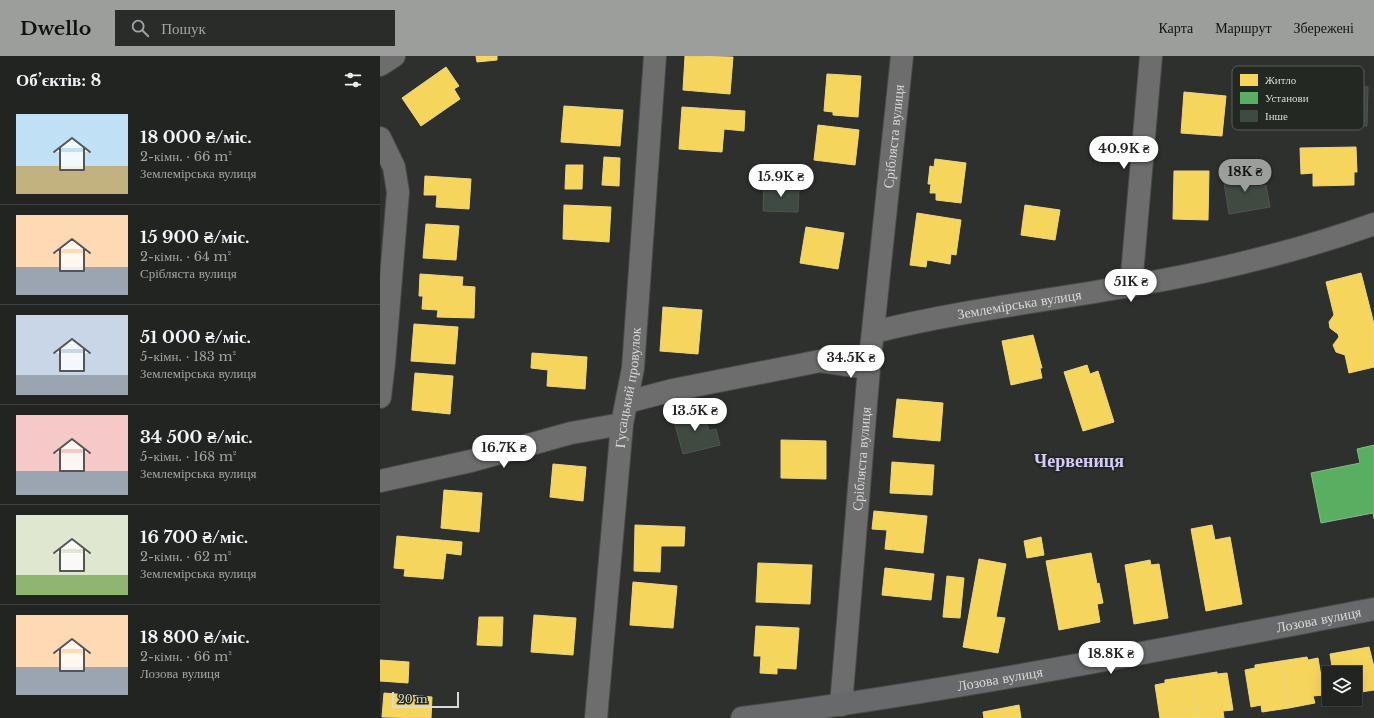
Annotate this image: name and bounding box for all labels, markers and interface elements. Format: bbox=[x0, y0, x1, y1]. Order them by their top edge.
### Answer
search box bbox=[115, 10, 395, 46]
text: Dwello bbox=[20, 17, 91, 40]
icon: search bbox=[129, 17, 151, 39]
text: Пошук bbox=[161, 19, 206, 38]
text: Карта bbox=[1158, 19, 1193, 37]
text: Маршрут bbox=[1215, 19, 1272, 37]
text: Збережені bbox=[1294, 19, 1354, 37]
legend bbox=[1232, 66, 1364, 130]
icon: filters bbox=[342, 69, 364, 91]
text: Об’єктів: 8 bbox=[16, 70, 101, 91]
text: Житло bbox=[1265, 73, 1297, 87]
street label: Срібляста вулиця bbox=[879, 83, 908, 189]
text: Установи bbox=[1265, 91, 1309, 105]
text: Інше bbox=[1265, 109, 1288, 123]
text: 18 000 ₴/міс. bbox=[140, 127, 252, 148]
icon: home bbox=[48, 130, 96, 178]
pin: 40.9K ₴ bbox=[1087, 136, 1161, 170]
text: 40.9K ₴ bbox=[1098, 140, 1150, 157]
text: 2-кімн. · 66 m² bbox=[140, 148, 232, 165]
pin: 18K ₴ bbox=[1217, 159, 1273, 193]
text: 18K ₴ bbox=[1228, 163, 1263, 180]
pin: 15.9K ₴ bbox=[744, 164, 818, 198]
text: Землемірська вулиця bbox=[140, 165, 256, 182]
text: 15.9K ₴ bbox=[758, 168, 804, 185]
text: 15 900 ₴/міс. bbox=[140, 227, 250, 248]
icon: home bbox=[48, 231, 96, 279]
text: 2-кімн. · 64 m² bbox=[140, 248, 231, 265]
text: Срібляста вулиця bbox=[140, 265, 237, 282]
pin: 51K ₴ bbox=[1103, 269, 1159, 303]
text: 51K ₴ bbox=[1114, 273, 1148, 290]
street label: Землемірська вулиця bbox=[956, 285, 1083, 323]
text: 51 000 ₴/міс. bbox=[140, 327, 251, 348]
street label: Гусацький провулок bbox=[611, 327, 645, 449]
icon: home bbox=[48, 331, 96, 379]
pin: 34.5K ₴ bbox=[814, 345, 888, 379]
text: 5-кімн. · 183 m² bbox=[140, 348, 236, 365]
text: 34.5K ₴ bbox=[826, 349, 876, 366]
text: Землемірська вулиця bbox=[140, 365, 256, 382]
pin: 13.5K ₴ bbox=[658, 398, 732, 432]
text: 13.5K ₴ bbox=[672, 402, 718, 419]
street label: Срібляста вулиця bbox=[848, 406, 875, 512]
text: 34 500 ₴/міс. bbox=[140, 427, 253, 448]
icon: home bbox=[48, 431, 96, 479]
pin: 16.7K ₴ bbox=[467, 435, 541, 469]
text: 16.7K ₴ bbox=[481, 439, 527, 456]
text: 5-кімн. · 168 m² bbox=[140, 448, 237, 465]
district label: Червениця bbox=[1034, 450, 1124, 472]
text: Землемірська вулиця bbox=[140, 465, 256, 482]
text: 16 700 ₴/міс. bbox=[140, 527, 248, 548]
icon: home bbox=[48, 531, 96, 579]
text: 2-кімн. · 62 m² bbox=[140, 548, 232, 565]
text: Землемірська вулиця bbox=[140, 565, 256, 582]
street label: Лозова вулиця bbox=[1275, 603, 1363, 637]
text: 18 800 ₴/міс. bbox=[140, 627, 250, 648]
icon: home bbox=[48, 631, 96, 679]
pin: 18.8K ₴ bbox=[1074, 641, 1148, 675]
text: 18.8K ₴ bbox=[1088, 645, 1134, 662]
text: 2-кімн. · 66 m² bbox=[140, 648, 232, 665]
street label: Лозова вулиця bbox=[956, 662, 1045, 695]
text: Лозова вулиця bbox=[140, 665, 220, 682]
map controls bbox=[1322, 666, 1362, 706]
button: layers bbox=[1322, 666, 1362, 706]
scale bar bbox=[392, 690, 459, 709]
text: 20 m bbox=[398, 692, 428, 706]

